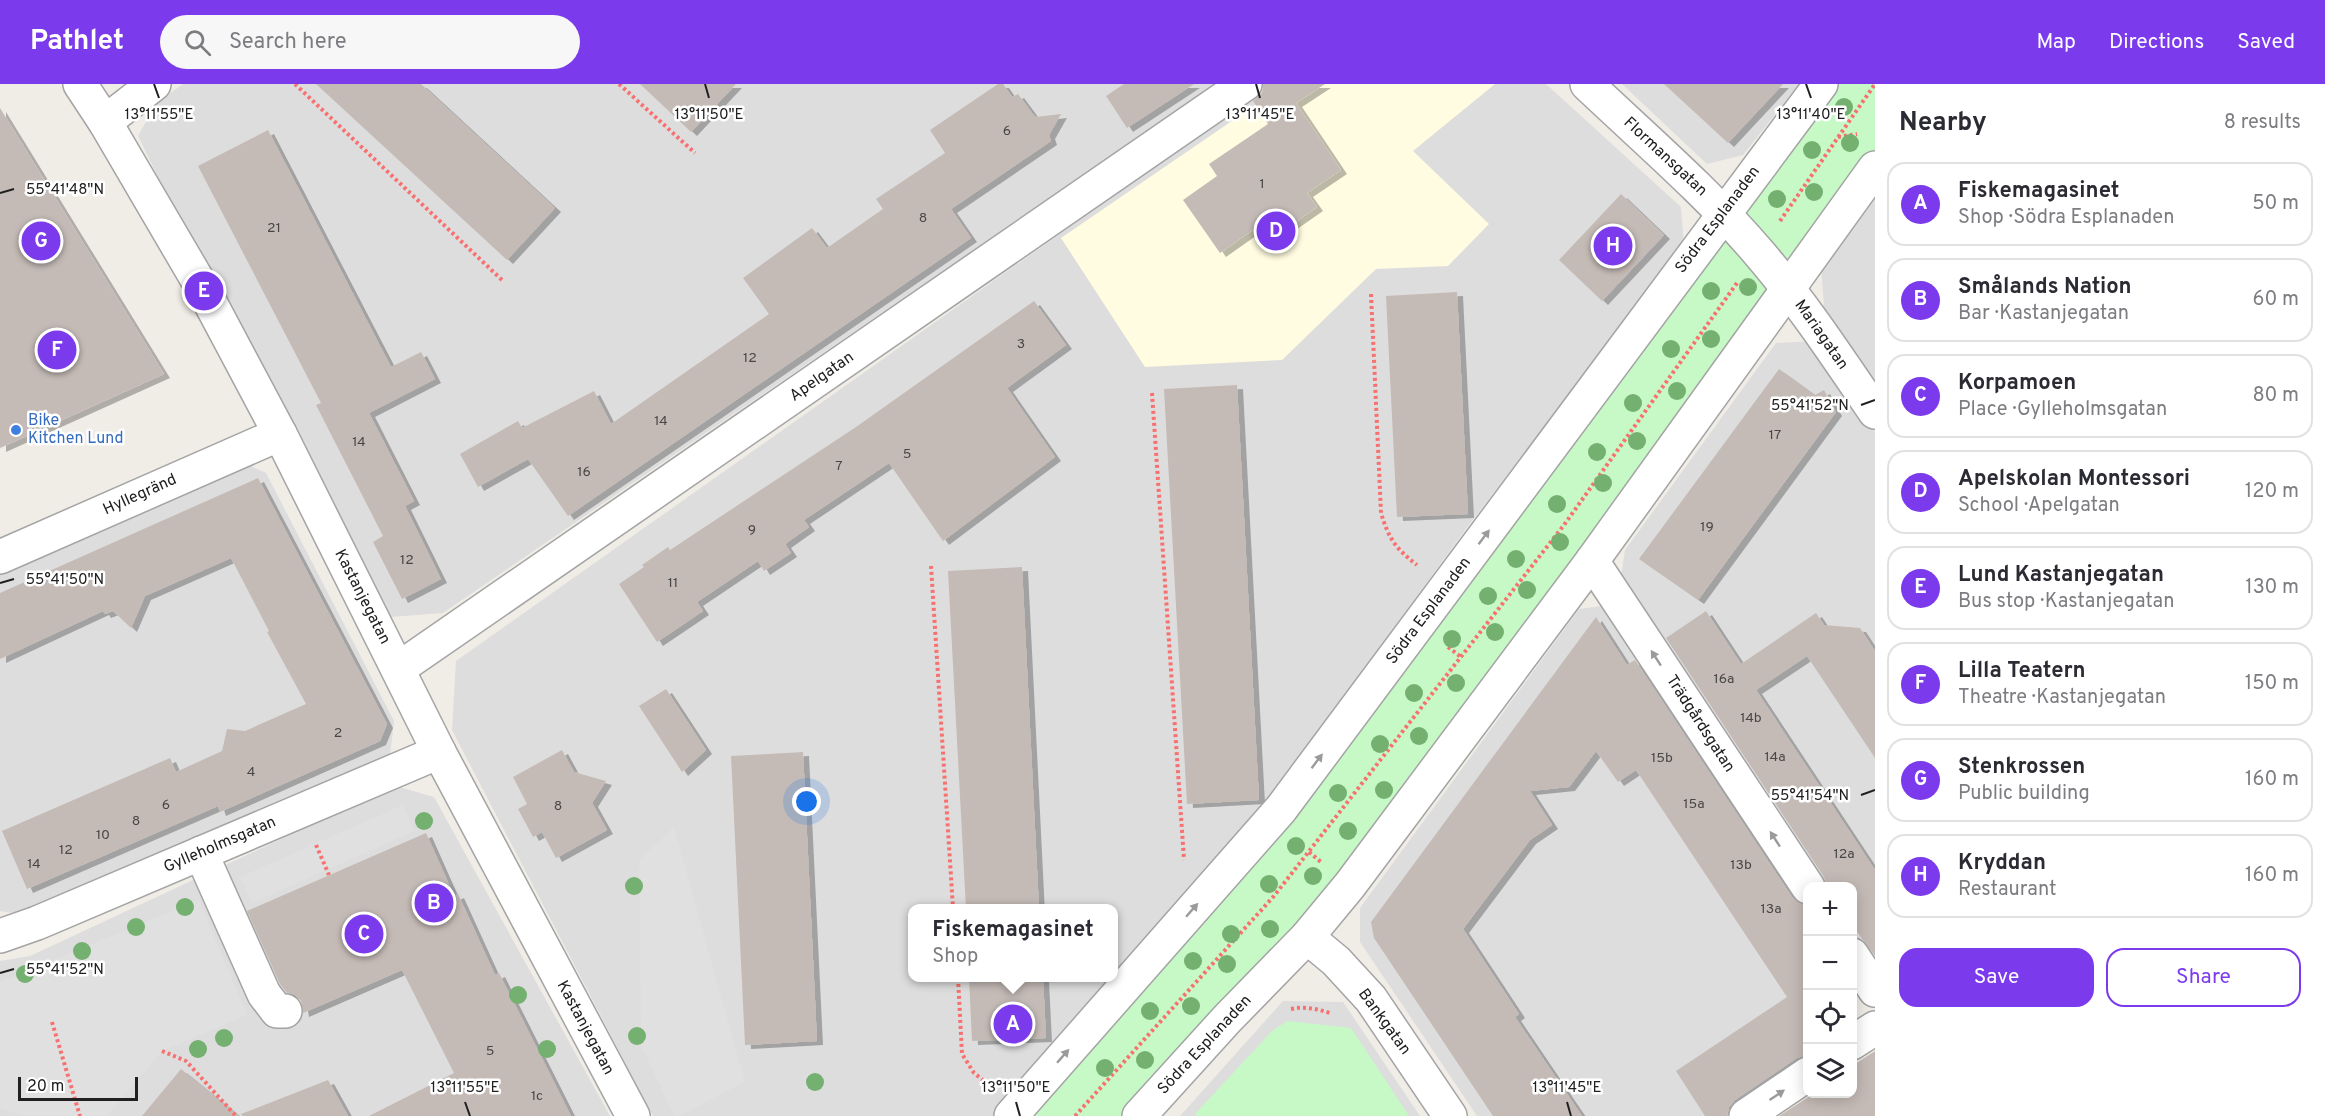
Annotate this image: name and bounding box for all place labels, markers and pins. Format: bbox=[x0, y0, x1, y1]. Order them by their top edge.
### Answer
pin: D bbox=[1256, 208, 1296, 254]
pin: G bbox=[22, 218, 60, 264]
pin: H bbox=[1594, 224, 1632, 268]
pin: E bbox=[184, 268, 224, 314]
pin: F bbox=[38, 328, 76, 372]
place label: Bike Kitchen Lund bbox=[28, 411, 124, 449]
marker: Bike Kitchen Lund bbox=[9, 423, 23, 437]
pin: B bbox=[414, 880, 454, 926]
pin: C bbox=[344, 912, 384, 956]
pin: A bbox=[994, 1002, 1032, 1046]

